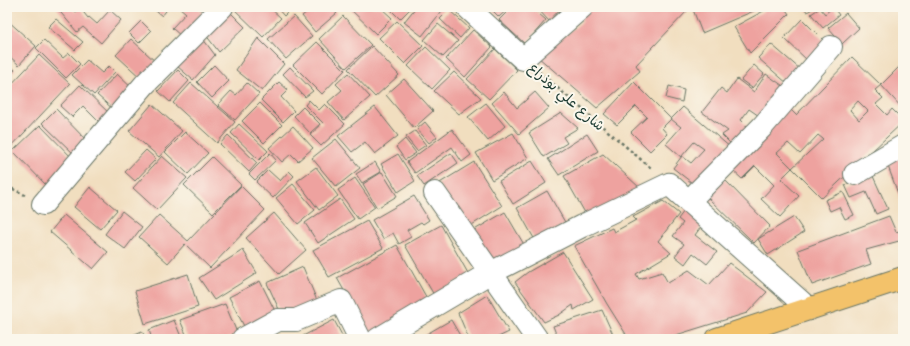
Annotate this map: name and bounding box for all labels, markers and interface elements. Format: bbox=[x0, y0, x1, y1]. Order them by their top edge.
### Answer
street label: شارع علي بوذراع bbox=[522, 57, 610, 138]

